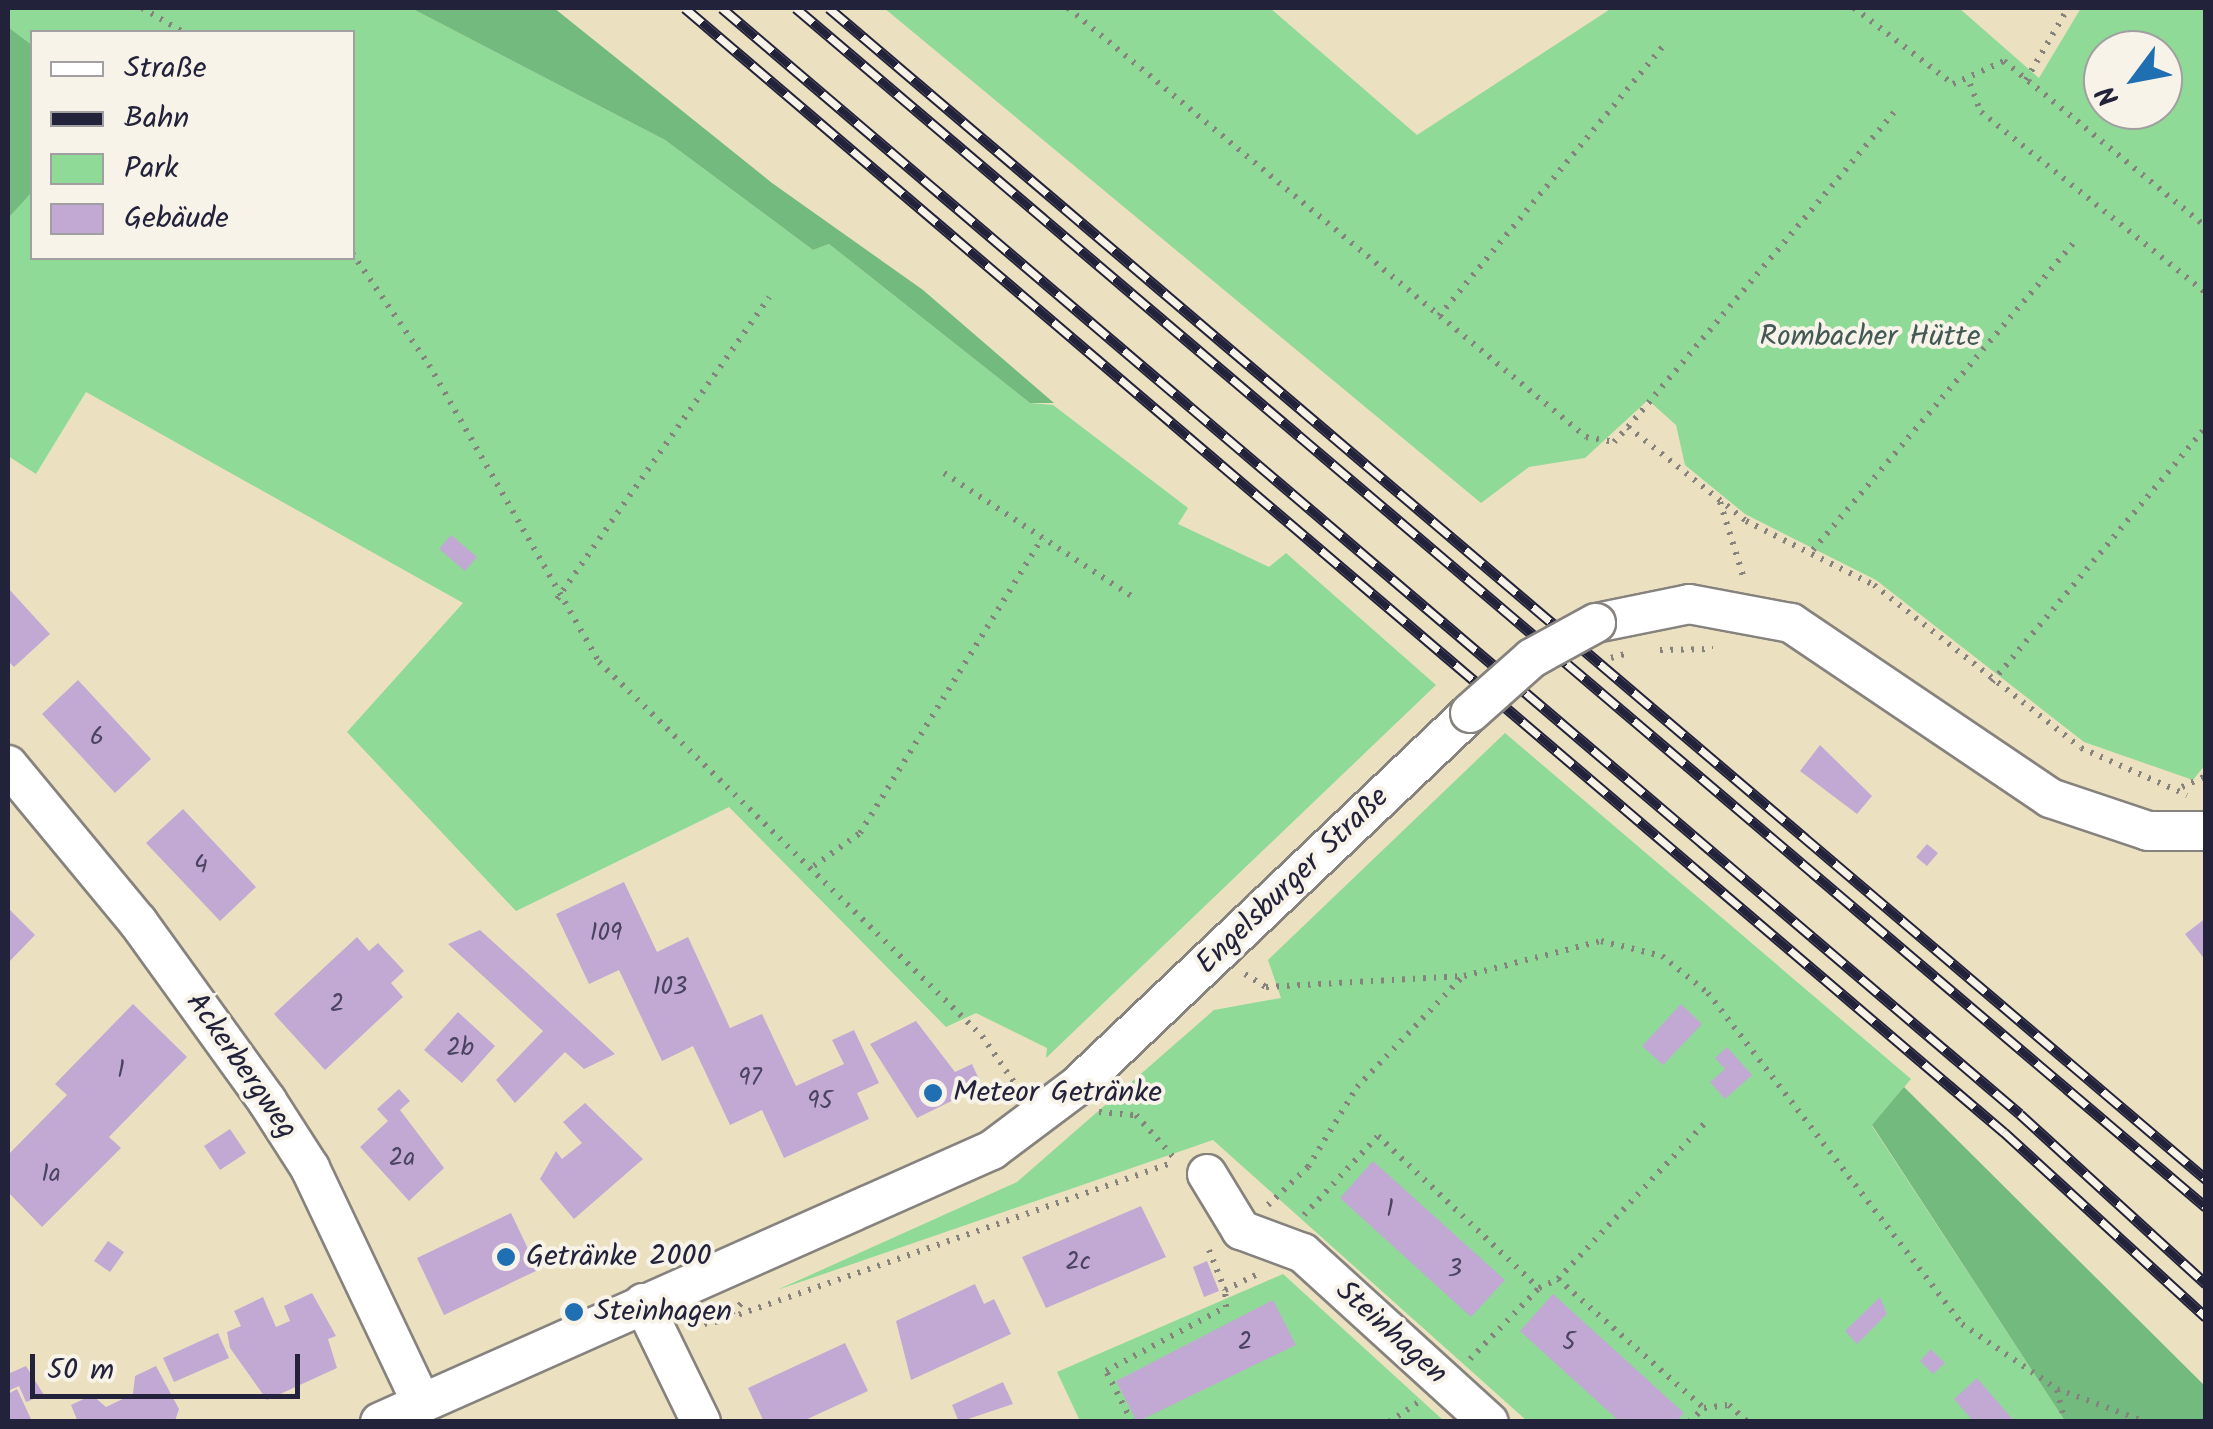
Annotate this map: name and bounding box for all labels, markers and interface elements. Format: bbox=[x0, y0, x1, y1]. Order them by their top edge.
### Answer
legend bbox=[30, 30, 355, 260]
north arrow bbox=[2083, 30, 2183, 130]
text: Straße bbox=[124, 45, 207, 93]
text: N bbox=[2085, 76, 2133, 115]
text: Bahn bbox=[124, 95, 189, 143]
text: Park bbox=[124, 145, 178, 193]
text: Gebäude bbox=[124, 195, 229, 243]
park label: Rombacher Hütte bbox=[1760, 319, 1980, 355]
house number: 6 bbox=[90, 722, 104, 752]
street label: Engelsburger Straße bbox=[1189, 780, 1397, 982]
house number: 4 bbox=[194, 850, 208, 880]
house number: 109 bbox=[590, 918, 622, 948]
house number: 103 bbox=[653, 972, 687, 1002]
street label: Ackerbergweg bbox=[177, 986, 305, 1146]
house number: 2 bbox=[330, 989, 344, 1019]
house number: 2b bbox=[446, 1033, 474, 1063]
house number: 1 bbox=[117, 1055, 125, 1085]
house number: 97 bbox=[738, 1063, 762, 1093]
place label: Meteor Getränke bbox=[953, 1075, 1162, 1111]
marker: Meteor Getränke bbox=[922, 1082, 944, 1104]
house number: 95 bbox=[807, 1086, 833, 1116]
house number: 2a bbox=[389, 1143, 415, 1173]
house number: 1a bbox=[41, 1159, 61, 1189]
house number: 1 bbox=[1386, 1194, 1394, 1224]
place label: Getränke 2000 bbox=[526, 1239, 712, 1275]
marker: Getränke 2000 bbox=[495, 1246, 517, 1268]
house number: 2c bbox=[1065, 1247, 1091, 1277]
house number: 3 bbox=[1448, 1254, 1462, 1284]
street label: Steinhagen bbox=[1328, 1273, 1454, 1393]
place label: Steinhagen bbox=[594, 1294, 732, 1330]
marker: Steinhagen bbox=[563, 1301, 585, 1323]
house number: 2 bbox=[1238, 1327, 1252, 1357]
house number: 5 bbox=[1562, 1327, 1576, 1357]
scale bar bbox=[35, 1334, 305, 1396]
text: 50 m bbox=[47, 1347, 114, 1395]

